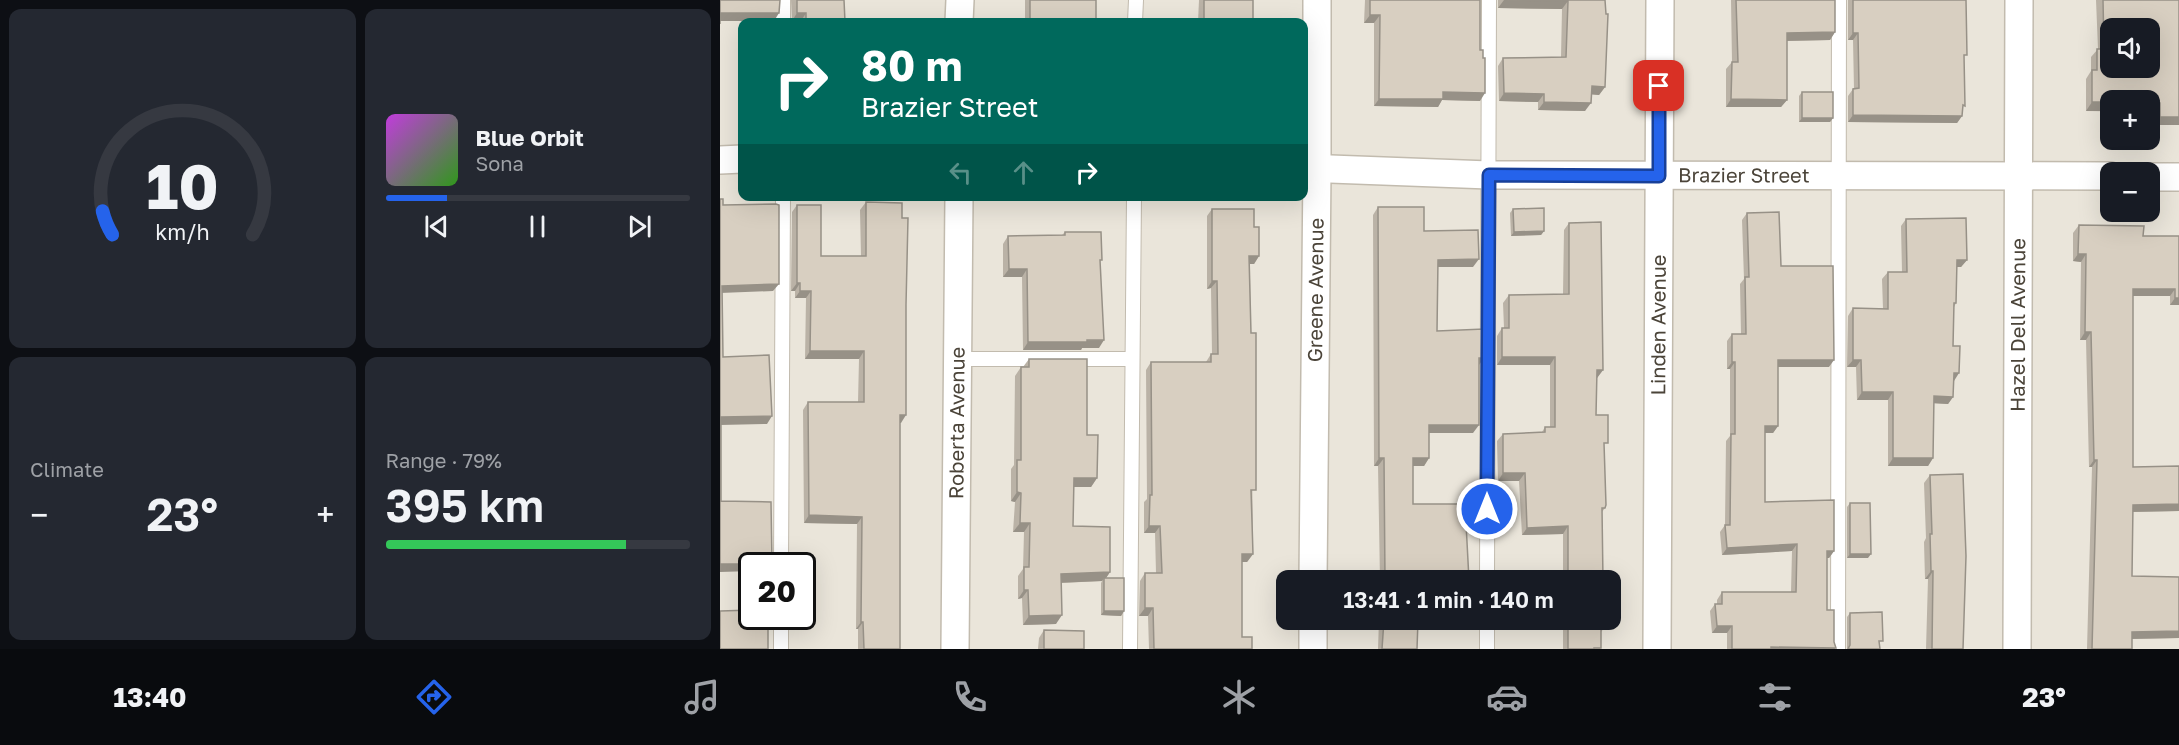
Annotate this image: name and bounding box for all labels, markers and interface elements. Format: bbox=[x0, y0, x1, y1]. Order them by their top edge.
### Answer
map controls bbox=[2100, 18, 2160, 222]
button: sound bbox=[2100, 18, 2160, 78]
text: 80 m bbox=[861, 40, 962, 90]
icon: right bbox=[762, 42, 840, 120]
pin bbox=[1633, 60, 1684, 111]
icon: arrive bbox=[1642, 69, 1675, 102]
button: + bbox=[2100, 90, 2160, 150]
text: Brazier Street bbox=[861, 91, 1038, 123]
text: Blue Orbit bbox=[476, 124, 584, 151]
text: 10 bbox=[146, 149, 219, 224]
text: Sona bbox=[476, 151, 524, 175]
icon: left bbox=[944, 156, 977, 189]
icon: ahead bbox=[1007, 156, 1040, 189]
icon: right bbox=[1070, 156, 1103, 189]
street label: Brazier Street bbox=[1678, 162, 1810, 187]
button: − bbox=[2100, 162, 2160, 222]
icon: previous bbox=[420, 210, 453, 243]
icon: pause bbox=[521, 210, 554, 243]
icon: next bbox=[623, 210, 656, 243]
street label: Greene Avenue bbox=[1302, 218, 1328, 362]
text: km/h bbox=[155, 220, 210, 246]
street label: Hazel Dell Avenue bbox=[2005, 238, 2029, 412]
street label: Linden Avenue bbox=[1645, 254, 1670, 396]
street label: Roberta Avenue bbox=[943, 347, 969, 499]
text: Range · 79% bbox=[386, 448, 502, 472]
text: Climate bbox=[30, 457, 104, 481]
position arrow bbox=[1455, 477, 1519, 541]
text: 395 km bbox=[386, 478, 544, 532]
text: 23° bbox=[146, 487, 218, 541]
text: − bbox=[30, 495, 48, 534]
text: + bbox=[316, 495, 335, 534]
speed limit sign: 20 bbox=[738, 552, 816, 630]
text: 13:41 · 1 min · 140 m bbox=[1343, 586, 1554, 613]
icon: directions bbox=[413, 676, 455, 718]
icon: music bbox=[681, 676, 723, 718]
icon: phone bbox=[949, 676, 991, 718]
icon: climate bbox=[1218, 676, 1260, 718]
icon: car bbox=[1486, 676, 1528, 718]
icon: filters bbox=[1754, 676, 1796, 718]
text: 13:40 bbox=[113, 681, 187, 713]
text: 23° bbox=[2022, 681, 2066, 713]

